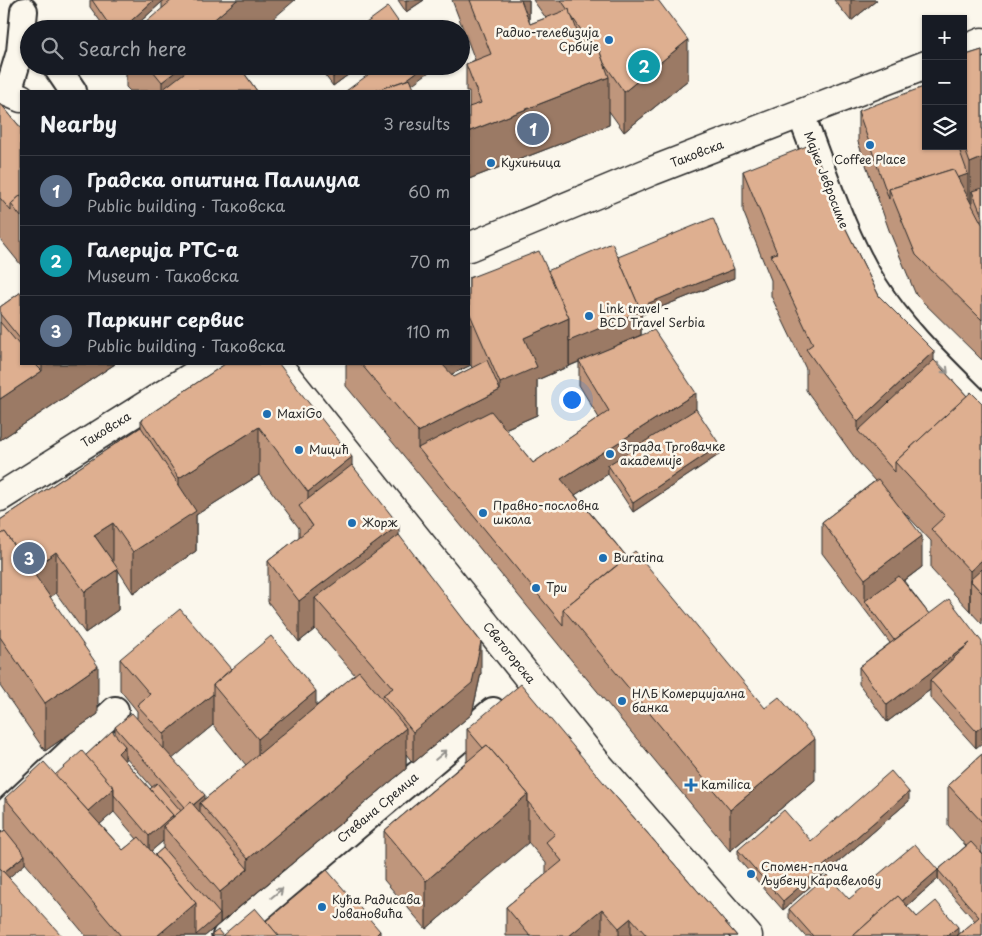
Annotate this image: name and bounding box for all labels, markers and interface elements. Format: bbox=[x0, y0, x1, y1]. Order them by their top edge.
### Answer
map controls bbox=[922, 15, 967, 150]
button: + bbox=[922, 15, 967, 60]
search box bbox=[20, 20, 470, 75]
place label: Радио-телевизија Србије bbox=[496, 23, 599, 55]
icon: search bbox=[38, 34, 66, 62]
text: Search here bbox=[78, 34, 187, 62]
marker: Радио-телевизија Србије bbox=[603, 34, 615, 46]
pin: 2 bbox=[628, 47, 660, 85]
button: − bbox=[922, 60, 967, 105]
button: layers bbox=[922, 105, 967, 150]
text: Nearby bbox=[40, 107, 117, 139]
pin: 1 bbox=[517, 110, 549, 148]
text: 3 results bbox=[383, 111, 450, 135]
street label: Мајке Јевросиме bbox=[800, 128, 854, 231]
street label: Таковска bbox=[667, 135, 726, 171]
marker: Coffee Place bbox=[864, 139, 876, 151]
place label: Coffee Place bbox=[834, 150, 906, 168]
place label: Кухињица bbox=[501, 153, 561, 171]
marker: Кухињица bbox=[485, 157, 497, 169]
text: Градска општина Палилула bbox=[87, 165, 360, 193]
text: 1 bbox=[52, 179, 60, 203]
text: 60 m bbox=[408, 179, 450, 203]
text: Public building · Таковска bbox=[87, 193, 285, 217]
text: Галерија РТС-а bbox=[87, 235, 239, 263]
text: 2 bbox=[50, 249, 62, 273]
text: 70 m bbox=[410, 249, 450, 273]
text: Museum · Таковска bbox=[87, 263, 239, 287]
place label: Link travel - BCD Travel Serbia bbox=[599, 299, 706, 331]
text: Паркинг сервис bbox=[87, 305, 244, 333]
marker: Link travel - BCD Travel Serbia bbox=[583, 310, 595, 322]
text: 3 bbox=[51, 319, 61, 343]
text: 110 m bbox=[407, 319, 450, 343]
text: Public building · Таковска bbox=[87, 333, 285, 357]
one-way arrow bbox=[936, 361, 948, 373]
your location bbox=[559, 387, 585, 413]
place label: MaxiGo bbox=[277, 404, 323, 422]
street label: Таковска bbox=[77, 407, 134, 452]
marker: MaxiGo bbox=[261, 408, 273, 420]
place label: Зграда Трговачке академије bbox=[619, 437, 725, 469]
place label: Мицић bbox=[309, 440, 349, 458]
marker: Мицић bbox=[293, 444, 305, 456]
marker: Зграда Трговачке академије bbox=[604, 448, 616, 460]
place label: Правно-пословна школа bbox=[493, 496, 600, 528]
marker: Правно-пословна школа bbox=[477, 507, 489, 519]
place label: Жорж bbox=[362, 513, 398, 531]
marker: Жорж bbox=[346, 517, 358, 529]
pin: 3 bbox=[13, 539, 45, 577]
place label: Buratina bbox=[613, 548, 664, 566]
marker: Buratina bbox=[597, 552, 609, 564]
place label: Три bbox=[546, 578, 567, 596]
marker: Три bbox=[530, 582, 542, 594]
street label: Светогорска bbox=[479, 618, 541, 688]
place label: НЛБ Комерцијална банка bbox=[632, 684, 746, 716]
marker: НЛБ Комерцијална банка bbox=[616, 695, 628, 707]
one-way arrow bbox=[434, 749, 447, 760]
street label: Стевана Сремца bbox=[333, 768, 422, 847]
place label: Kamilica bbox=[701, 775, 751, 793]
marker: Kamilica bbox=[685, 779, 697, 791]
place label: Спомен-плоча Љубену Каравелову bbox=[761, 857, 881, 889]
marker: Спомен-плоча Љубену Каравелову bbox=[745, 868, 757, 880]
one-way arrow bbox=[270, 888, 283, 899]
place label: Кућа Радисава Јовановића bbox=[332, 890, 421, 922]
marker: Кућа Радисава Јовановића bbox=[316, 901, 328, 913]

